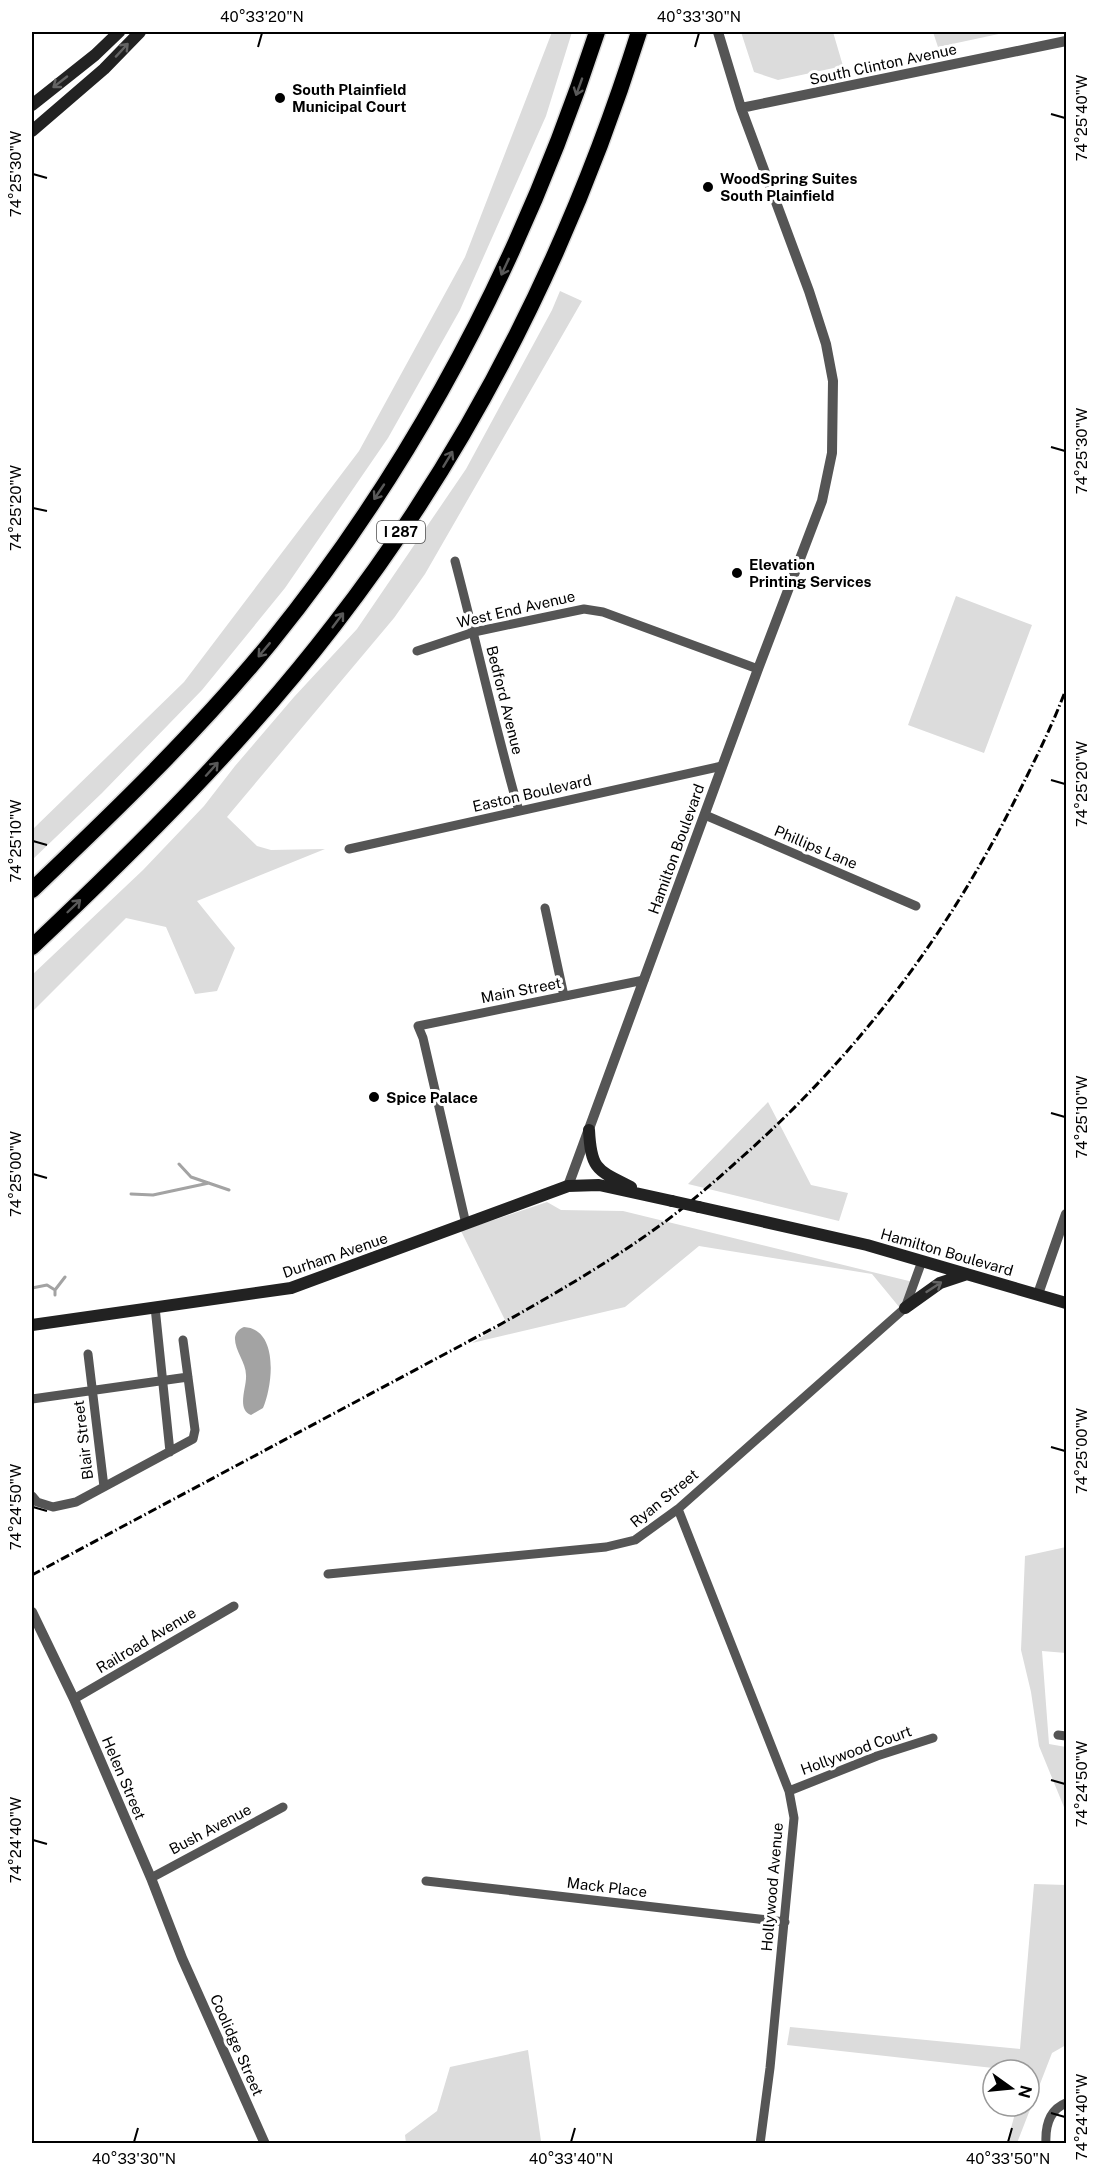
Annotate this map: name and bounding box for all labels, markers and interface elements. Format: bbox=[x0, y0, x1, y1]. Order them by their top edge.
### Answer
text: 40°33'20"N bbox=[220, 8, 304, 25]
text: 40°33'30"N bbox=[657, 8, 741, 25]
street label: South Clinton Avenue bbox=[808, 40, 958, 88]
one-way arrow bbox=[115, 43, 130, 58]
text: 74°25'40"W bbox=[1073, 75, 1090, 161]
one-way arrow bbox=[52, 76, 68, 89]
one-way arrow bbox=[572, 77, 583, 96]
place label: South Plainfield Municipal Court bbox=[292, 81, 406, 115]
marker: South Plainfield Municipal Court bbox=[273, 91, 287, 105]
text: 74°25'30"W bbox=[7, 131, 24, 217]
place label: WoodSpring Suites South Plainfield bbox=[720, 170, 857, 204]
marker: WoodSpring Suites South Plainfield bbox=[701, 180, 715, 194]
one-way arrow bbox=[498, 258, 510, 276]
text: 74°25'30"W bbox=[1073, 408, 1090, 494]
one-way arrow bbox=[442, 451, 454, 468]
text: 74°25'20"W bbox=[7, 465, 24, 551]
one-way arrow bbox=[373, 484, 386, 501]
road number: I 287 bbox=[377, 521, 425, 543]
place label: Elevation Printing Services bbox=[749, 556, 872, 590]
marker: Elevation Printing Services bbox=[730, 566, 744, 580]
street label: West End Avenue bbox=[455, 587, 577, 631]
one-way arrow bbox=[331, 612, 344, 628]
one-way arrow bbox=[257, 642, 271, 657]
street label: Bedford Avenue bbox=[483, 644, 527, 756]
text: 74°25'20"W bbox=[1073, 741, 1090, 827]
one-way arrow bbox=[205, 762, 219, 777]
street label: Easton Boulevard bbox=[471, 771, 593, 815]
street label: Hamilton Boulevard bbox=[645, 782, 707, 916]
text: 74°25'10"W bbox=[7, 799, 24, 883]
street label: Phillips Lane bbox=[772, 822, 860, 872]
one-way arrow bbox=[66, 900, 81, 914]
street label: Main Street bbox=[479, 974, 563, 1006]
text: 74°25'10"W bbox=[1073, 1075, 1090, 1159]
place label: Spice Palace bbox=[386, 1089, 478, 1106]
marker: Spice Palace bbox=[367, 1090, 381, 1104]
text: 74°25'00"W bbox=[7, 1131, 24, 1217]
street label: Hamilton Boulevard bbox=[879, 1225, 1015, 1279]
street label: Durham Avenue bbox=[280, 1229, 390, 1281]
one-way arrow bbox=[926, 1281, 943, 1294]
street label: Blair Street bbox=[70, 1399, 96, 1481]
text: 74°25'00"W bbox=[1073, 1408, 1090, 1494]
text: 74°24'50"W bbox=[7, 1464, 24, 1550]
street label: Ryan Street bbox=[627, 1465, 701, 1531]
street label: Railroad Avenue bbox=[93, 1604, 199, 1676]
street label: Hollywood Court bbox=[798, 1722, 914, 1778]
street label: Helen Street bbox=[99, 1734, 149, 1822]
text: 74°24'50"W bbox=[1073, 1741, 1090, 1827]
text: 74°24'40"W bbox=[7, 1797, 24, 1883]
street label: Bush Avenue bbox=[166, 1800, 254, 1858]
street label: Hollywood Avenue bbox=[758, 1822, 786, 1952]
street label: Mack Place bbox=[566, 1874, 648, 1900]
street label: Coolidge Street bbox=[207, 1992, 267, 2099]
north arrow bbox=[981, 2058, 1041, 2118]
text: 74°24'40"W bbox=[1073, 2074, 1090, 2160]
text: N bbox=[1014, 2083, 1036, 2100]
text: 40°33'30"N bbox=[92, 2150, 176, 2167]
text: 40°33'40"N bbox=[529, 2150, 613, 2167]
text: 40°33'50"N bbox=[966, 2150, 1050, 2167]

